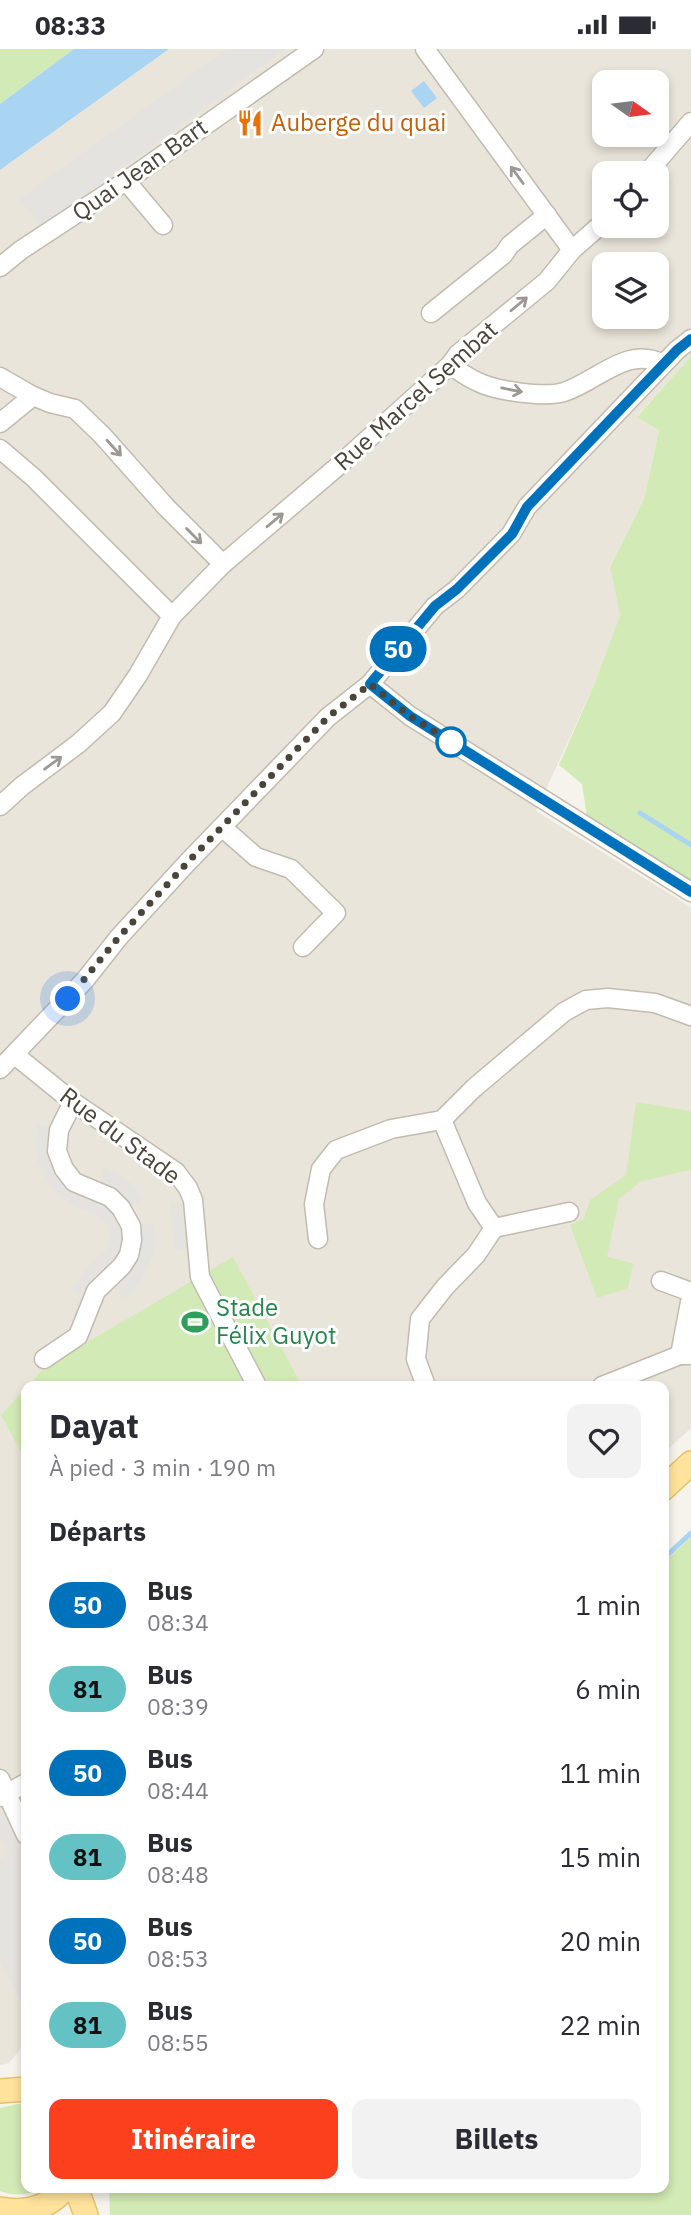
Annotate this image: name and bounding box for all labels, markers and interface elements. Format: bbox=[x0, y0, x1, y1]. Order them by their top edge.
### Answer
text: 08:33 bbox=[35, 8, 106, 42]
north arrow bbox=[592, 70, 668, 147]
map controls bbox=[592, 70, 669, 329]
place label: Auberge du quai bbox=[271, 106, 446, 138]
restaurant icon: Auberge du quai bbox=[235, 108, 265, 138]
street label: Quai Jean Bart bbox=[65, 111, 214, 228]
button: locate bbox=[592, 161, 669, 238]
one-way arrow bbox=[510, 167, 525, 185]
button: layers bbox=[592, 252, 669, 329]
one-way arrow bbox=[509, 296, 527, 311]
street label: Rue Marcel Sembat bbox=[327, 313, 504, 477]
one-way arrow bbox=[500, 384, 523, 397]
one-way arrow bbox=[106, 439, 122, 457]
one-way arrow bbox=[266, 512, 284, 528]
one-way arrow bbox=[186, 527, 203, 544]
line badge: 50 bbox=[366, 626, 430, 672]
text: 50 bbox=[384, 633, 412, 665]
unlabelled marker bbox=[436, 727, 466, 757]
one-way arrow bbox=[43, 756, 62, 770]
your location bbox=[50, 981, 85, 1016]
street label: Rue du Stade bbox=[54, 1079, 187, 1191]
place label: Stade Félix Guyot bbox=[216, 1291, 336, 1351]
sports icon: Stade Félix Guyot bbox=[180, 1307, 210, 1337]
text: Dayat bbox=[49, 1404, 139, 1447]
button: heart bbox=[567, 1404, 641, 1478]
text: À pied · 3 min · 190 m bbox=[49, 1452, 276, 1482]
text: Départs bbox=[49, 1514, 146, 1548]
text: Bus bbox=[147, 1573, 193, 1607]
text: 1 min bbox=[575, 1588, 641, 1622]
text: 50 bbox=[73, 1589, 102, 1621]
text: 08:34 bbox=[147, 1607, 209, 1637]
text: Bus bbox=[147, 1657, 193, 1691]
text: 6 min bbox=[575, 1672, 641, 1706]
text: 81 bbox=[73, 1673, 102, 1705]
text: 08:39 bbox=[147, 1691, 209, 1721]
text: Bus bbox=[147, 1741, 193, 1775]
text: 11 min bbox=[560, 1756, 641, 1790]
text: 50 bbox=[73, 1757, 102, 1789]
text: 08:44 bbox=[147, 1775, 209, 1805]
text: Bus bbox=[147, 1825, 193, 1859]
text: 15 min bbox=[560, 1840, 641, 1874]
text: 81 bbox=[73, 1841, 102, 1873]
text: 08:48 bbox=[147, 1859, 209, 1889]
text: Bus bbox=[147, 1909, 193, 1943]
text: 20 min bbox=[560, 1924, 641, 1958]
text: 50 bbox=[73, 1925, 102, 1957]
text: 08:53 bbox=[147, 1943, 209, 1973]
text: Bus bbox=[147, 1993, 193, 2027]
text: 22 min bbox=[560, 2008, 641, 2042]
text: 81 bbox=[73, 2009, 102, 2041]
text: 08:55 bbox=[147, 2027, 209, 2057]
button: Itinéraire bbox=[49, 2099, 338, 2179]
button: Billets bbox=[352, 2099, 641, 2179]

